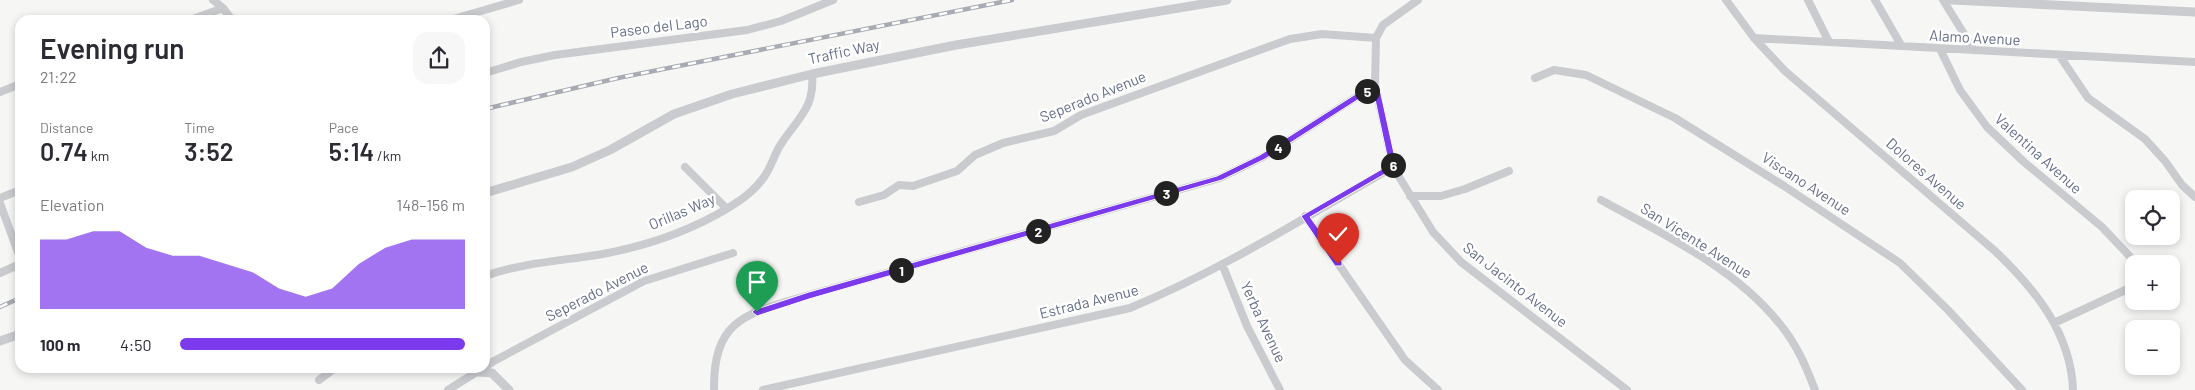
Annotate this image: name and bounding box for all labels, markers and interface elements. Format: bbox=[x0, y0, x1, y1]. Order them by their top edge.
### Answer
street label: Paseo del Lago bbox=[609, 11, 709, 41]
street label: Alamo Avenue bbox=[1929, 26, 2021, 48]
text: Evening run bbox=[40, 31, 185, 65]
button: share bbox=[413, 32, 465, 84]
street label: Traffic Way bbox=[806, 35, 881, 67]
text: 21:22 bbox=[40, 67, 77, 86]
street label: Seperado Avenue bbox=[1037, 67, 1148, 126]
pin: 5 bbox=[1354, 78, 1380, 104]
text: 5 bbox=[1364, 83, 1371, 100]
street label: Valentina Avenue bbox=[1991, 109, 2086, 197]
text: Distance bbox=[40, 119, 93, 136]
text: Time bbox=[184, 119, 215, 136]
text: Pace bbox=[329, 119, 359, 136]
pin: 4 bbox=[1266, 134, 1290, 160]
street label: Dolores Avenue bbox=[1883, 134, 1970, 213]
text: 0.74 bbox=[40, 136, 88, 166]
text: 3:52 bbox=[184, 136, 234, 166]
text: 5:14 bbox=[329, 136, 374, 166]
text: 4 bbox=[1274, 139, 1283, 156]
text: km bbox=[88, 147, 109, 164]
text: /km bbox=[374, 147, 401, 164]
street label: Viscano Avenue bbox=[1759, 148, 1854, 219]
pin: 6 bbox=[1380, 152, 1406, 178]
text: 6 bbox=[1390, 157, 1397, 174]
pin: 3 bbox=[1154, 180, 1178, 206]
text: 3 bbox=[1163, 185, 1170, 202]
street label: Orillas Way bbox=[646, 189, 718, 233]
map controls bbox=[2125, 190, 2180, 375]
button: locate bbox=[2125, 190, 2180, 245]
text: Elevation bbox=[40, 195, 104, 214]
text: 148–156 m bbox=[397, 195, 465, 214]
street label: San Vicente Avenue bbox=[1638, 199, 1756, 282]
pin bbox=[1317, 213, 1359, 264]
pin: 2 bbox=[1026, 218, 1050, 244]
icon: check bbox=[1324, 220, 1352, 248]
text: 2 bbox=[1035, 223, 1042, 240]
street label: San Jacinto Avenue bbox=[1460, 238, 1571, 331]
button: + bbox=[2125, 255, 2180, 310]
street label: Seperado Avenue bbox=[542, 257, 651, 325]
pin: 1 bbox=[888, 258, 914, 282]
pin bbox=[736, 261, 778, 312]
text: 1 bbox=[899, 262, 904, 279]
icon: arrive bbox=[743, 268, 771, 296]
street label: Yerba Avenue bbox=[1237, 278, 1291, 365]
street label: Estrada Avenue bbox=[1037, 280, 1140, 322]
button: − bbox=[2125, 320, 2180, 375]
text: 100 m bbox=[40, 335, 80, 354]
text: 4:50 bbox=[120, 335, 152, 354]

